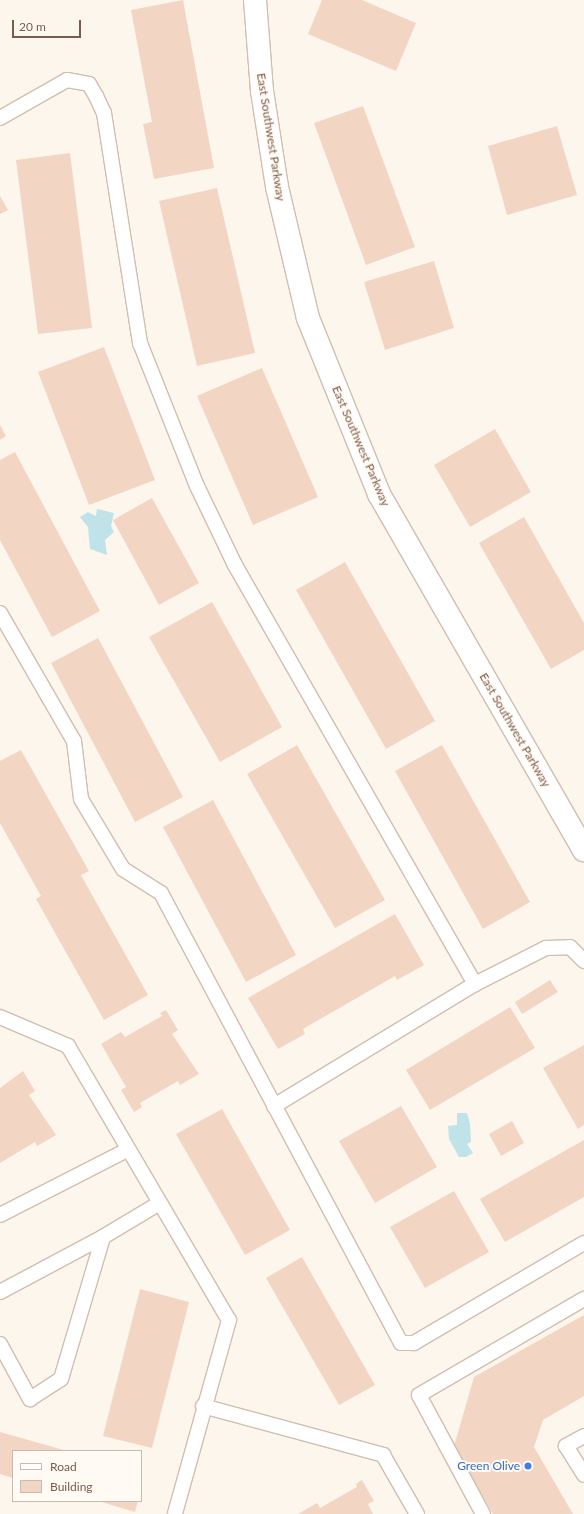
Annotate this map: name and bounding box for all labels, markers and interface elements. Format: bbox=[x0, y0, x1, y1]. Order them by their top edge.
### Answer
scale bar bbox=[14, 12, 83, 38]
text: 20 m bbox=[19, 19, 46, 34]
street label: East Southwest Parkway bbox=[254, 72, 288, 202]
street label: East Southwest Parkway bbox=[329, 384, 393, 508]
street label: East Southwest Parkway bbox=[476, 670, 554, 790]
legend bbox=[12, 1450, 142, 1502]
text: Road bbox=[50, 1459, 77, 1474]
place label: Green Olive bbox=[457, 1459, 520, 1473]
marker: Green Olive bbox=[523, 1461, 533, 1471]
text: Building bbox=[50, 1479, 93, 1494]

